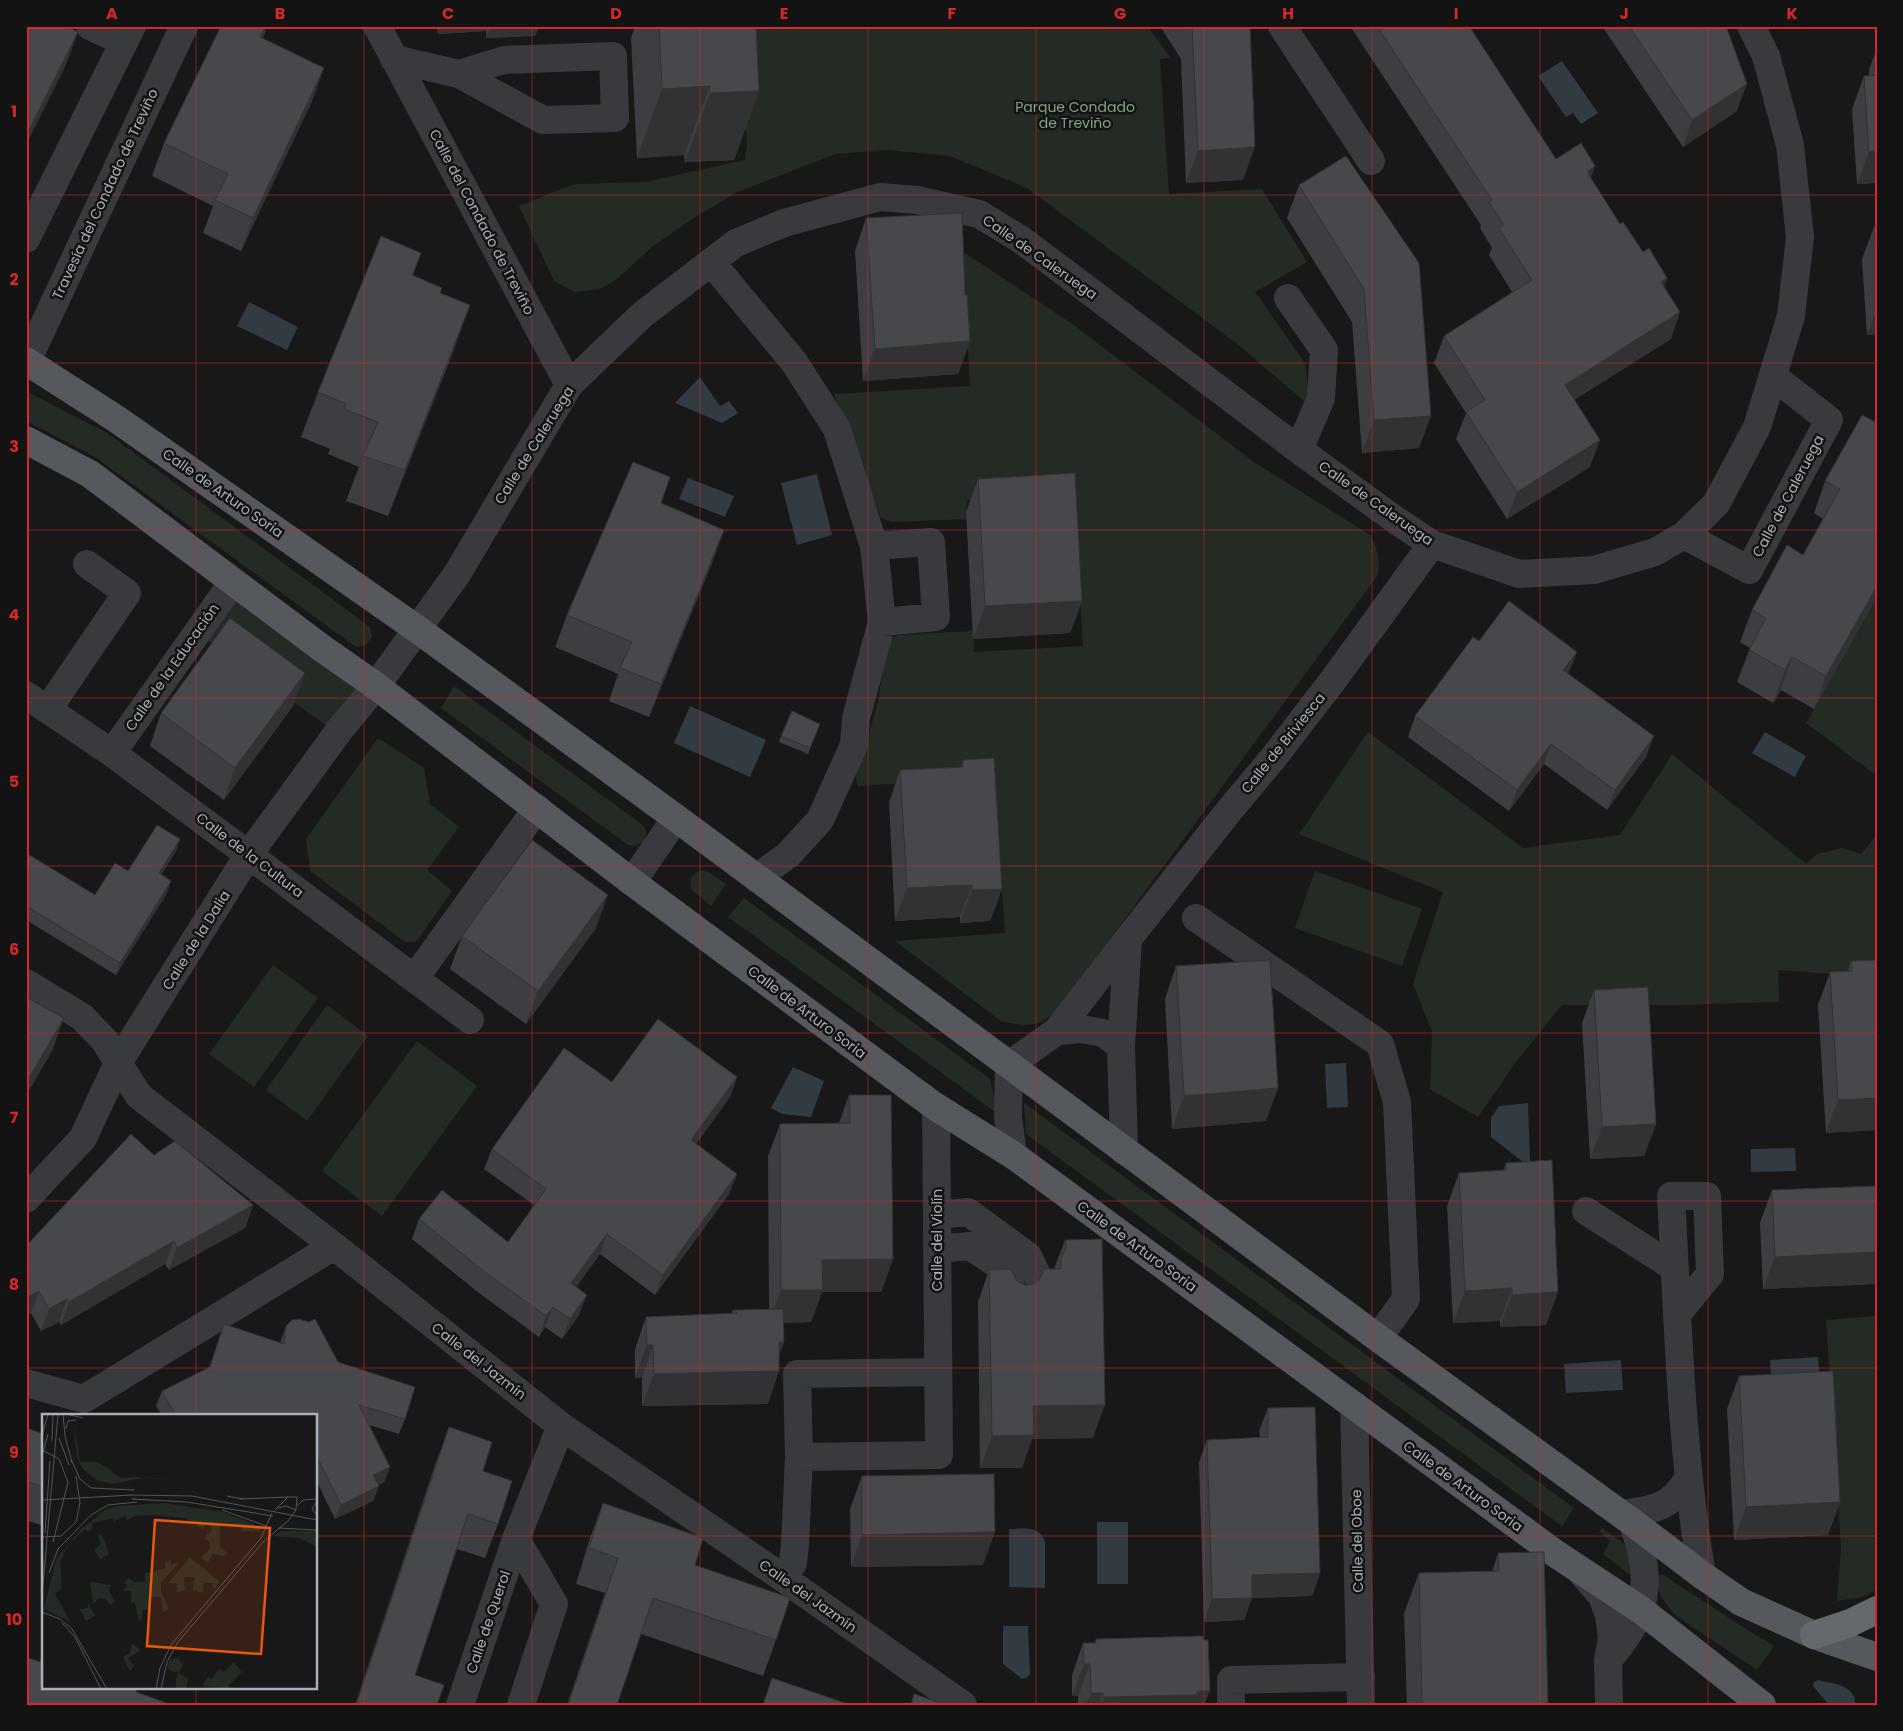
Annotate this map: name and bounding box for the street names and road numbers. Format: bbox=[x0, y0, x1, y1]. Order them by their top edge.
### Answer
street label: Travesía del Condado de Treviño bbox=[47, 85, 163, 303]
street label: Calle del Condado de Treviño bbox=[425, 126, 540, 318]
street label: Calle de Caleruega bbox=[979, 210, 1101, 304]
street label: Calle de Caleruega bbox=[490, 382, 578, 508]
street label: Calle de Caleruega bbox=[1747, 431, 1829, 561]
street label: Calle de Arturo Soria bbox=[159, 444, 287, 542]
street label: Calle de Caleruega bbox=[1315, 456, 1437, 550]
street label: Calle de la Educación bbox=[120, 599, 224, 735]
street label: Calle de Briviesca bbox=[1236, 689, 1330, 797]
street label: Calle de la Cultura bbox=[192, 808, 308, 902]
street label: Calle de la Dalia bbox=[157, 886, 235, 994]
street label: Calle de Arturo Soria bbox=[744, 961, 870, 1063]
street label: Calle del Violín bbox=[927, 1189, 947, 1291]
street label: Calle de Arturo Soria bbox=[1073, 1196, 1201, 1296]
street label: Calle del Jazmín bbox=[428, 1318, 530, 1404]
street label: Calle de Arturo Soria bbox=[1399, 1436, 1527, 1536]
street label: Calle del Oboe bbox=[1346, 1489, 1368, 1593]
street label: Calle del Jazmín bbox=[755, 1555, 861, 1637]
street label: Calle de Querol bbox=[461, 1568, 515, 1676]

